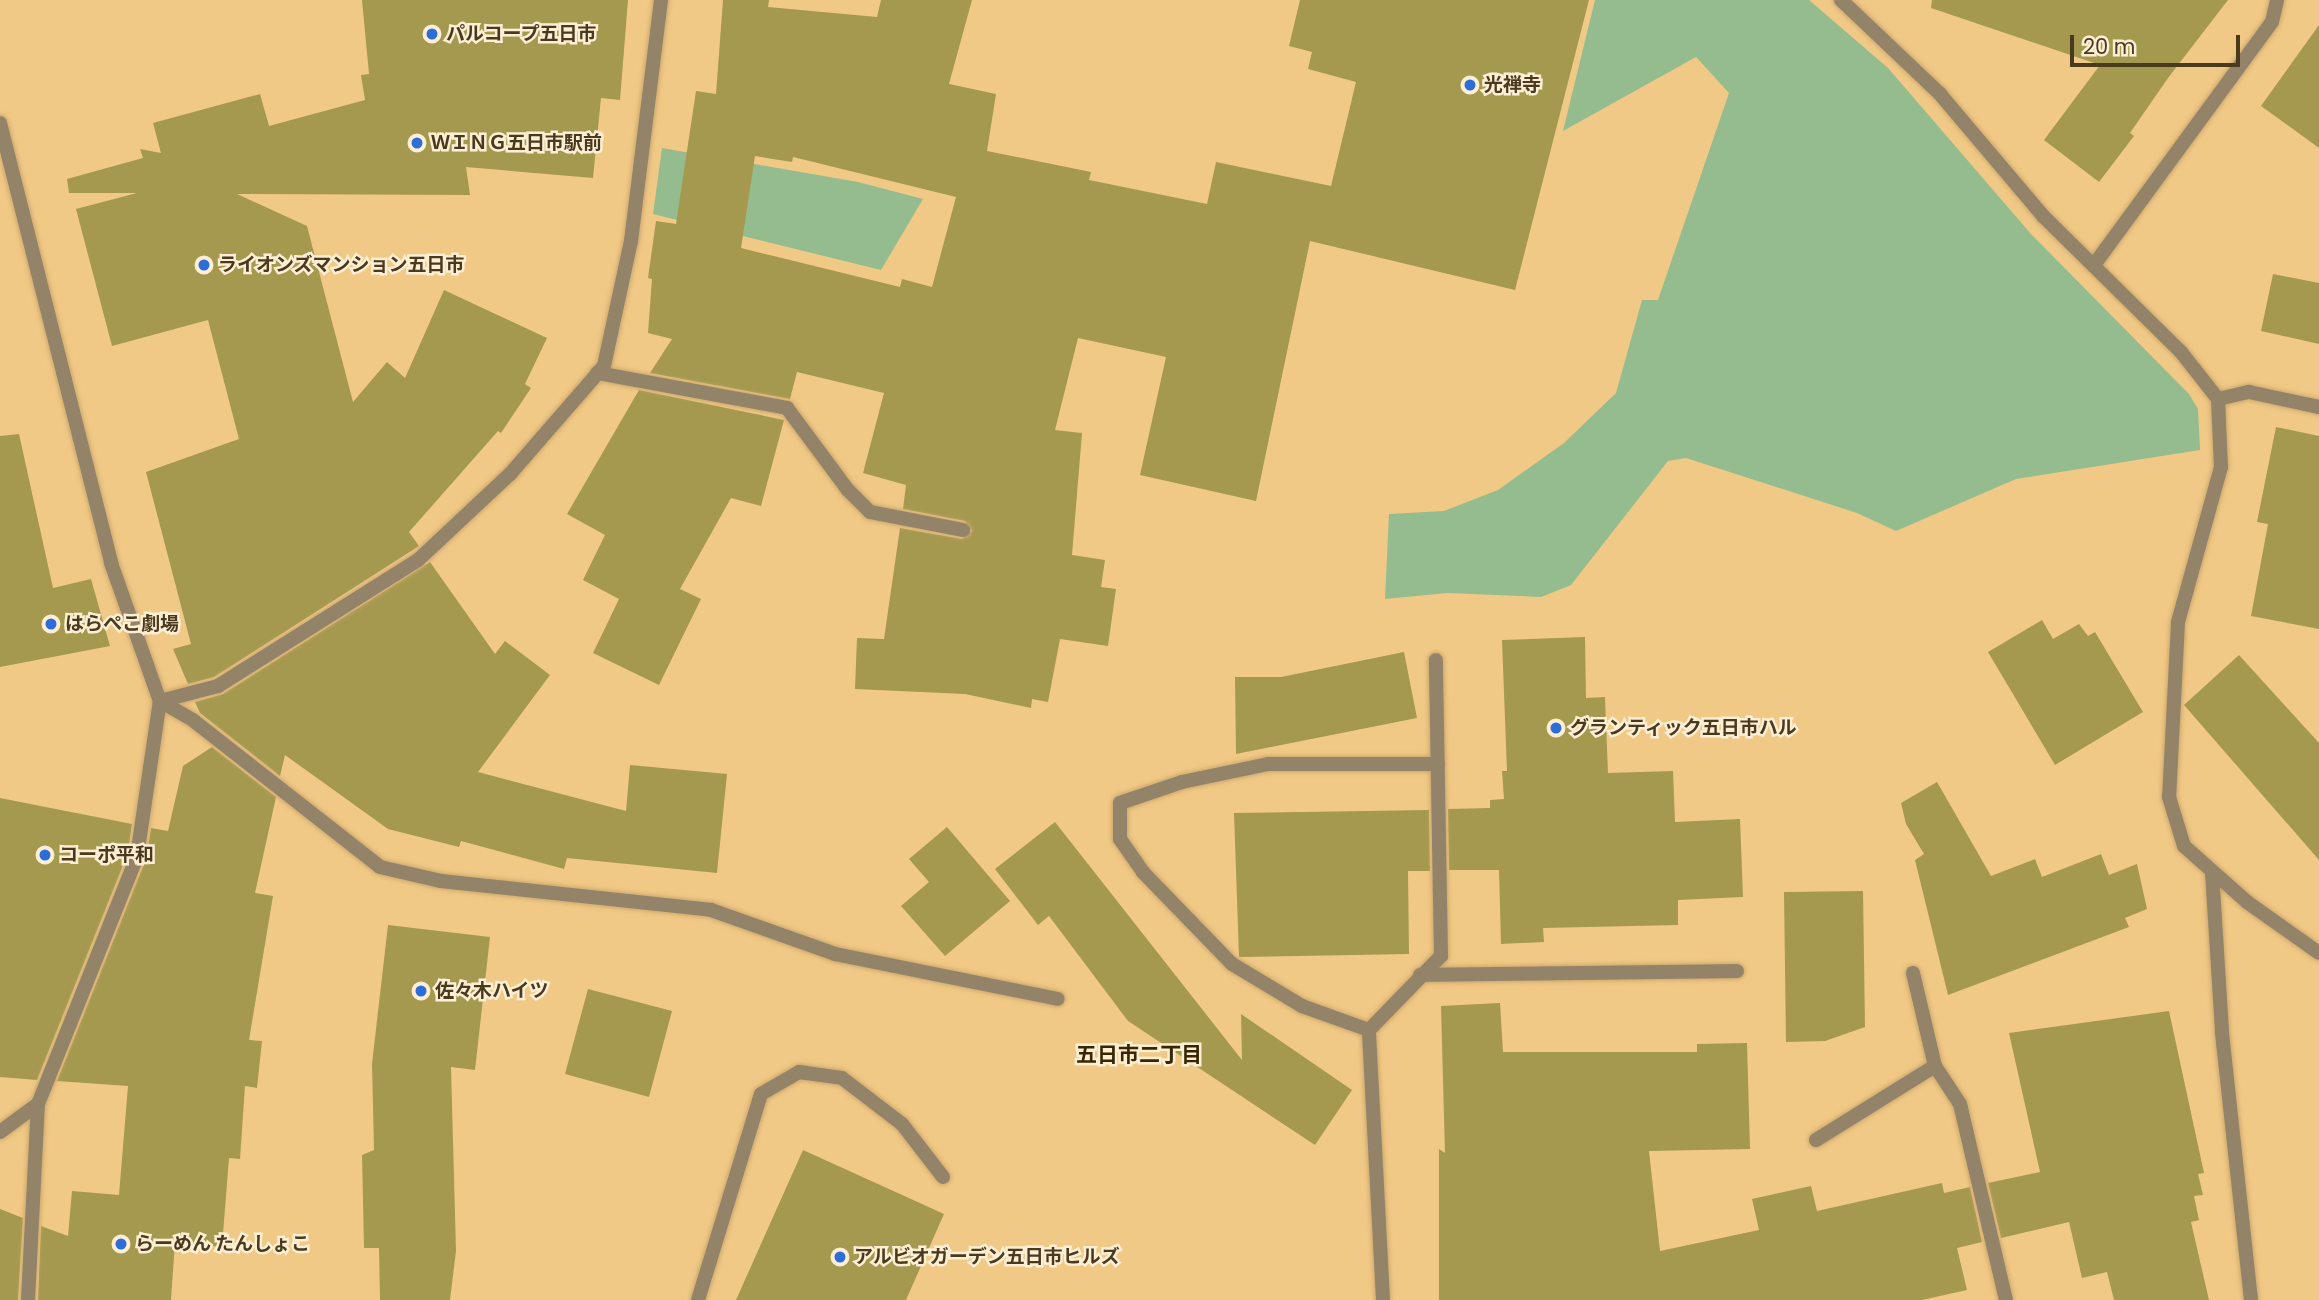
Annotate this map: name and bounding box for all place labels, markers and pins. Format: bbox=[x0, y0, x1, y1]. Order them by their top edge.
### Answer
place label: パルコープ五日市 bbox=[446, 23, 598, 45]
marker: パルコープ五日市 bbox=[424, 26, 440, 42]
place label: 光禅寺 bbox=[1484, 74, 1541, 96]
marker: 光禅寺 bbox=[1462, 77, 1478, 93]
place label: ＷＩＮＧ五日市駅前 bbox=[431, 132, 602, 154]
marker: ＷＩＮＧ五日市駅前 bbox=[409, 135, 425, 151]
place label: ライオンズマンション五日市 bbox=[218, 254, 465, 276]
marker: ライオンズマンション五日市 bbox=[196, 257, 212, 273]
place label: はらぺこ劇場 bbox=[65, 613, 179, 635]
marker: はらぺこ劇場 bbox=[43, 616, 59, 632]
place label: グランティック五日市ハル bbox=[1570, 717, 1798, 739]
marker: グランティック五日市ハル bbox=[1548, 720, 1564, 736]
place label: コーポ平和 bbox=[59, 844, 154, 866]
marker: コーポ平和 bbox=[37, 847, 53, 863]
place label: 佐々木ハイツ bbox=[435, 980, 549, 1002]
marker: 佐々木ハイツ bbox=[413, 983, 429, 999]
place label: らーめん たんしょこ bbox=[135, 1233, 310, 1255]
marker: らーめん たんしょこ bbox=[113, 1236, 129, 1252]
place label: アルビオガーデン五日市ヒルズ bbox=[854, 1246, 1120, 1268]
marker: アルビオガーデン五日市ヒルズ bbox=[832, 1249, 848, 1265]

